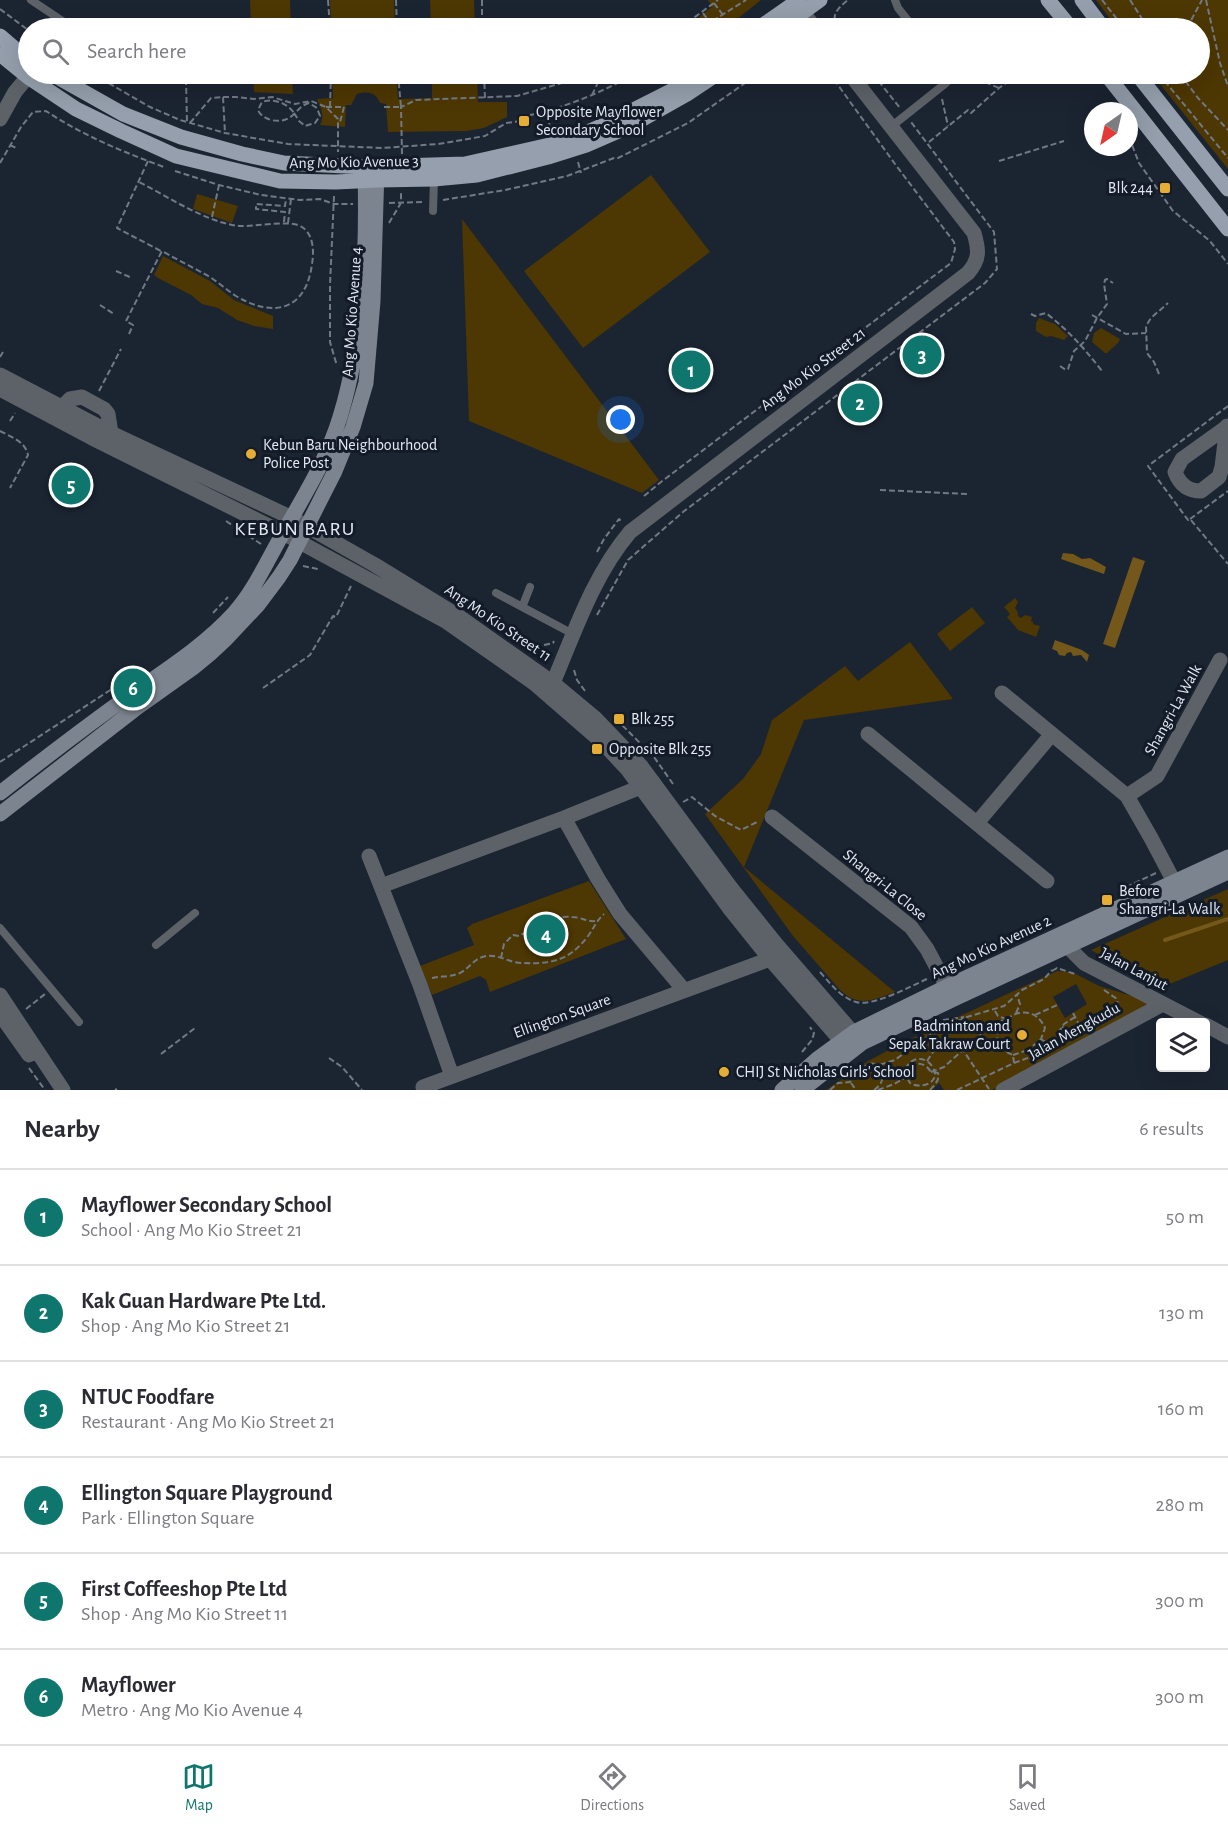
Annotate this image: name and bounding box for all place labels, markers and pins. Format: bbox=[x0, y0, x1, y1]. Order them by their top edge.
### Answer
place label: Opposite Mayflower Secondary School bbox=[536, 104, 662, 139]
marker: Opposite Mayflower Secondary School bbox=[517, 114, 531, 128]
place label: Blk 244 bbox=[1108, 180, 1153, 196]
marker: Blk 244 bbox=[1158, 181, 1172, 195]
pin: 3 bbox=[902, 332, 942, 378]
pin: 1 bbox=[672, 348, 710, 392]
pin: 2 bbox=[840, 380, 880, 426]
place label: Kebun Baru Neighbourhood Police Post bbox=[263, 437, 437, 471]
marker: Kebun Baru Neighbourhood Police Post bbox=[244, 447, 258, 461]
pin: 5 bbox=[52, 462, 90, 508]
pin: 6 bbox=[114, 666, 152, 710]
place label: Blk 255 bbox=[631, 711, 674, 727]
marker: Blk 255 bbox=[612, 712, 626, 726]
place label: Opposite Blk 255 bbox=[609, 741, 711, 757]
marker: Opposite Blk 255 bbox=[590, 742, 604, 756]
place label: Before Shangri-La Walk bbox=[1119, 883, 1221, 917]
marker: Before Shangri-La Walk bbox=[1100, 893, 1114, 907]
pin: 4 bbox=[526, 912, 566, 956]
place label: Badminton and Sepak Takraw Court bbox=[889, 1018, 1010, 1052]
marker: Badminton and Sepak Takraw Court bbox=[1015, 1028, 1029, 1042]
place label: CHIJ St Nicholas Girls' School bbox=[736, 1064, 915, 1080]
marker: CHIJ St Nicholas Girls' School bbox=[717, 1065, 731, 1079]

